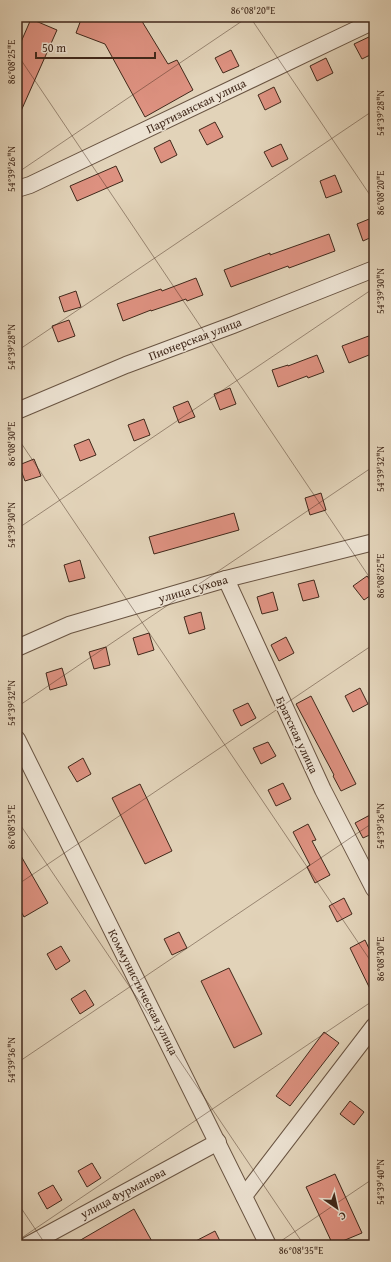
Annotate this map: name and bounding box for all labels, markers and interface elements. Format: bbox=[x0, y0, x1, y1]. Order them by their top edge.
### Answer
text: 86°08'20"E bbox=[231, 3, 275, 18]
scale bar bbox=[36, 34, 155, 60]
text: 50 m bbox=[42, 39, 66, 56]
text: 86°08'25"E bbox=[4, 40, 19, 84]
street label: Партизанская улица bbox=[143, 74, 249, 137]
text: 54°39'28"N bbox=[373, 90, 388, 136]
text: 54°39'26"N bbox=[4, 146, 19, 192]
text: 86°08'20"E bbox=[373, 171, 388, 215]
text: 54°39'30"N bbox=[373, 268, 388, 314]
street label: Пионерская улица bbox=[146, 313, 244, 364]
text: 54°39'28"N bbox=[4, 324, 19, 370]
text: 86°08'30"E bbox=[4, 422, 19, 466]
text: 54°39'32"N bbox=[373, 446, 388, 492]
text: 54°39'30"N bbox=[4, 502, 19, 548]
text: 86°08'25"E bbox=[373, 554, 388, 598]
street label: улица Сухова bbox=[155, 570, 230, 607]
text: 54°39'32"N bbox=[4, 680, 19, 726]
street label: Братская улица bbox=[272, 693, 323, 776]
text: 54°39'36"N bbox=[373, 803, 388, 849]
text: 86°08'35"E bbox=[4, 805, 19, 849]
street label: Коммунистическая улица bbox=[104, 926, 183, 1058]
text: 86°08'30"E bbox=[373, 937, 388, 981]
text: 54°39'36"N bbox=[4, 1037, 19, 1083]
text: 54°39'40"N bbox=[373, 1159, 388, 1205]
street label: улица Фурманова bbox=[76, 1163, 169, 1223]
north arrow bbox=[317, 1188, 357, 1228]
text: С bbox=[336, 1208, 350, 1225]
text: 86°08'35"E bbox=[279, 1243, 323, 1258]

